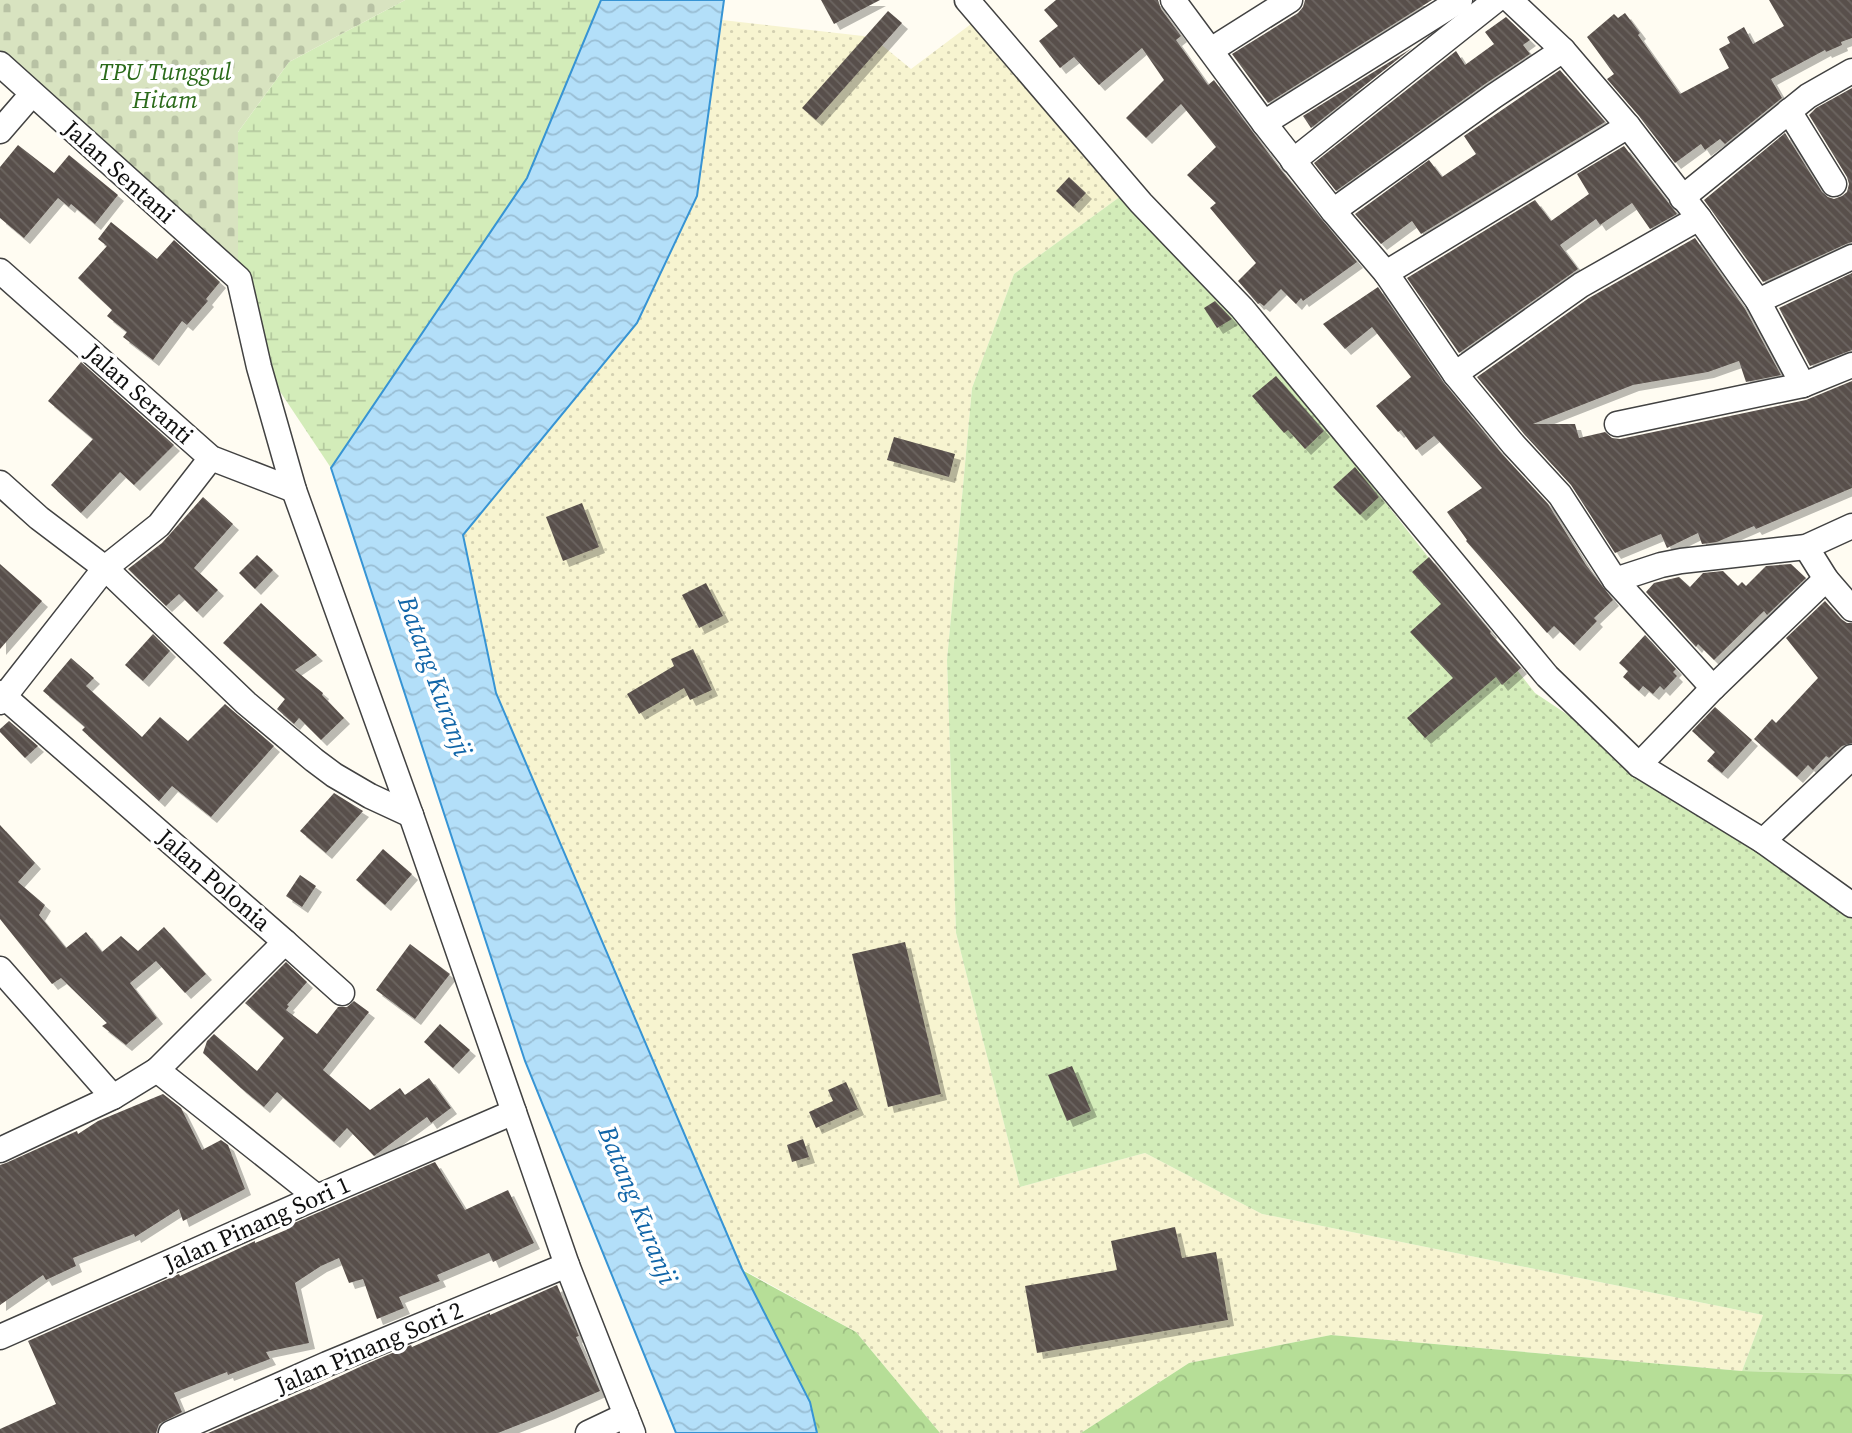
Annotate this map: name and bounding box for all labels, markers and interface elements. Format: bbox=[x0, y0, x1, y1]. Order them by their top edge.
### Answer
park label: TPU Tunggul Hitam bbox=[99, 55, 232, 116]
street label: Jalan Sentani bbox=[55, 112, 182, 231]
street label: Jalan Seranti bbox=[77, 335, 201, 451]
water label: Batang Kuranji bbox=[389, 590, 481, 761]
street label: Jalan Polonia bbox=[150, 820, 279, 939]
water label: Batang Kuranji bbox=[589, 1119, 686, 1290]
street label: Jalan Pinang Sori 1 bbox=[157, 1168, 355, 1280]
street label: Jalan Pinang Sori 2 bbox=[269, 1293, 468, 1402]

